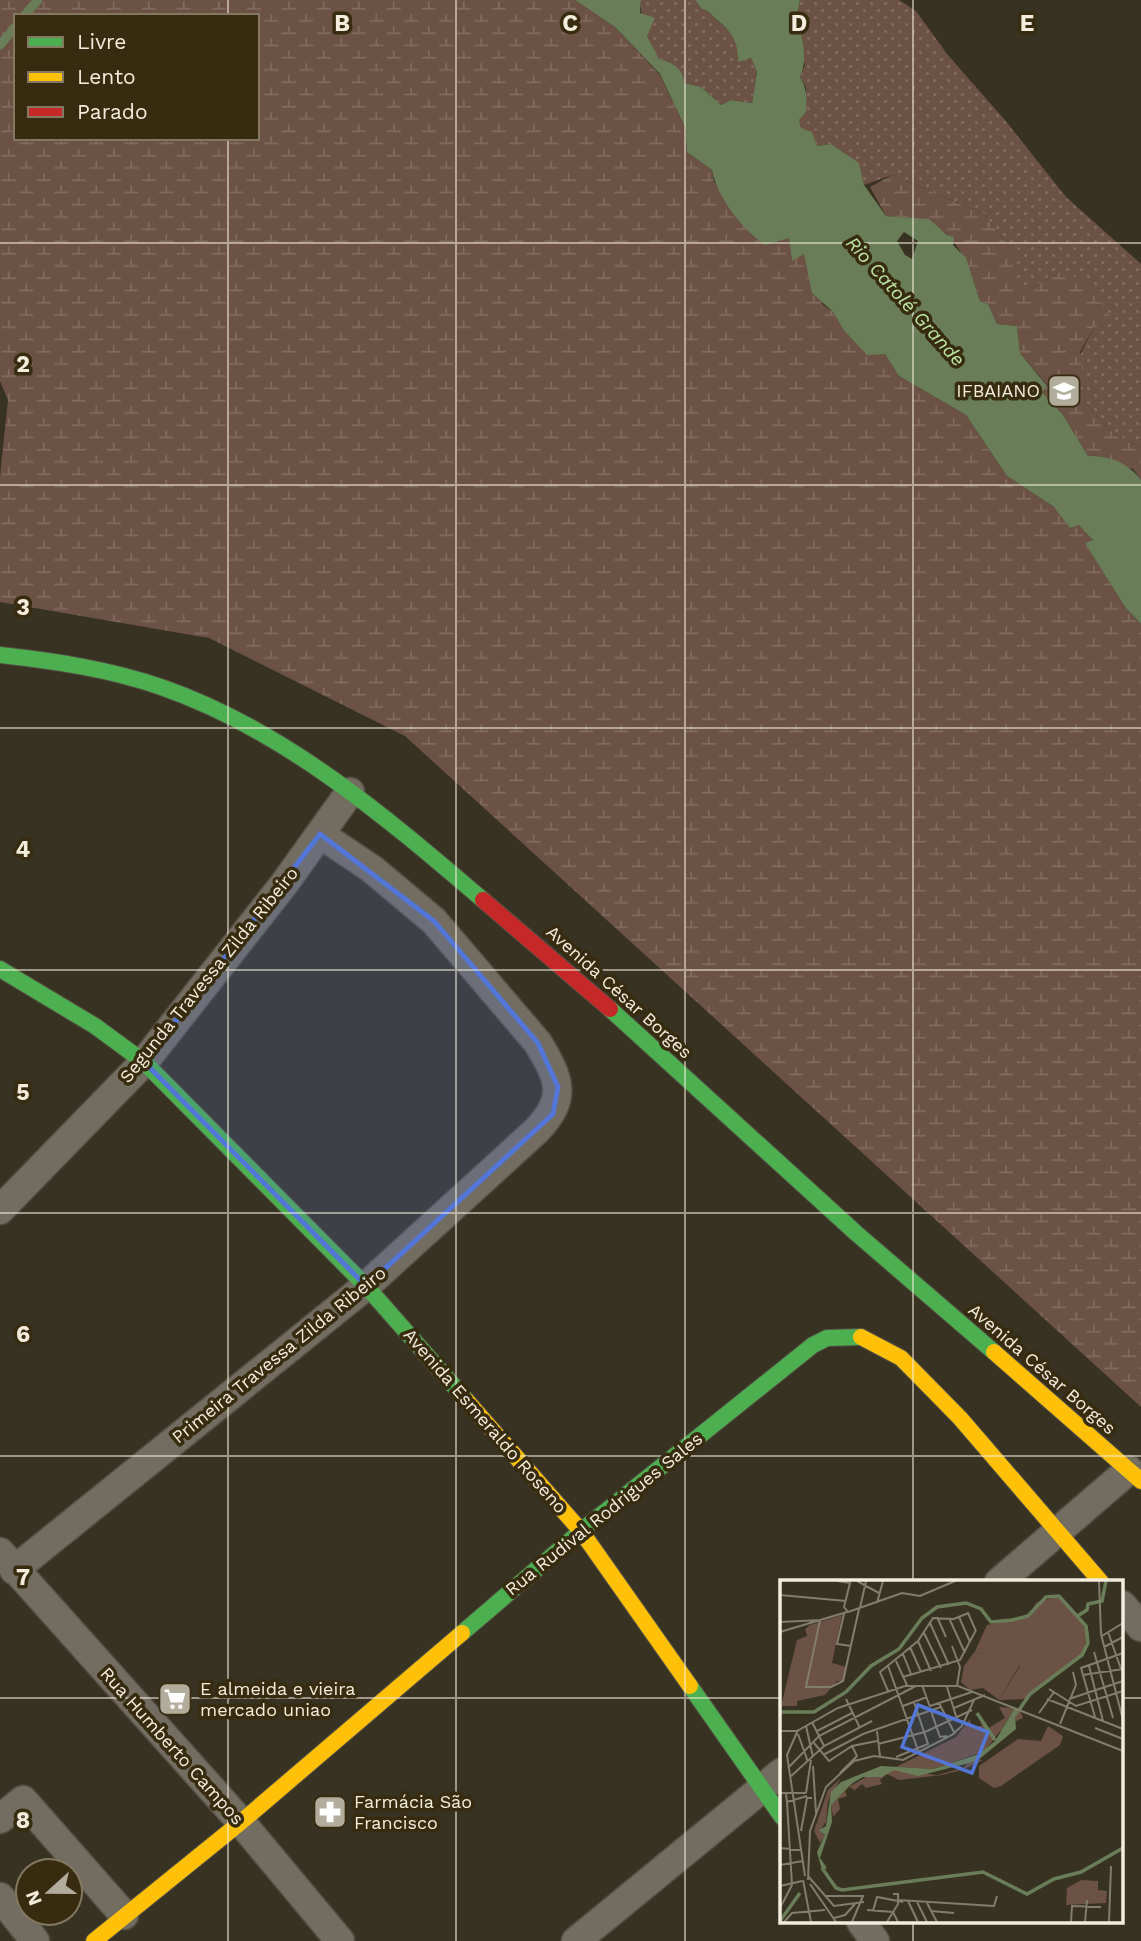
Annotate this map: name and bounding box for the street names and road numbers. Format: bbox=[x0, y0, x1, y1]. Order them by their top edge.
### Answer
street label: Segunda Travessa Zilda Ribeiro bbox=[115, 863, 302, 1087]
street label: Avenida César Borges bbox=[542, 921, 696, 1063]
street label: Primeira Travessa Zilda Ribeiro bbox=[168, 1262, 390, 1447]
street label: Avenida César Borges bbox=[964, 1299, 1120, 1438]
street label: Avenida Esmeraldo Roseno bbox=[399, 1324, 571, 1517]
street label: Rua Rudival Rodrigues Sales bbox=[501, 1428, 706, 1600]
street label: Rua Humberto Campos bbox=[96, 1663, 249, 1829]

